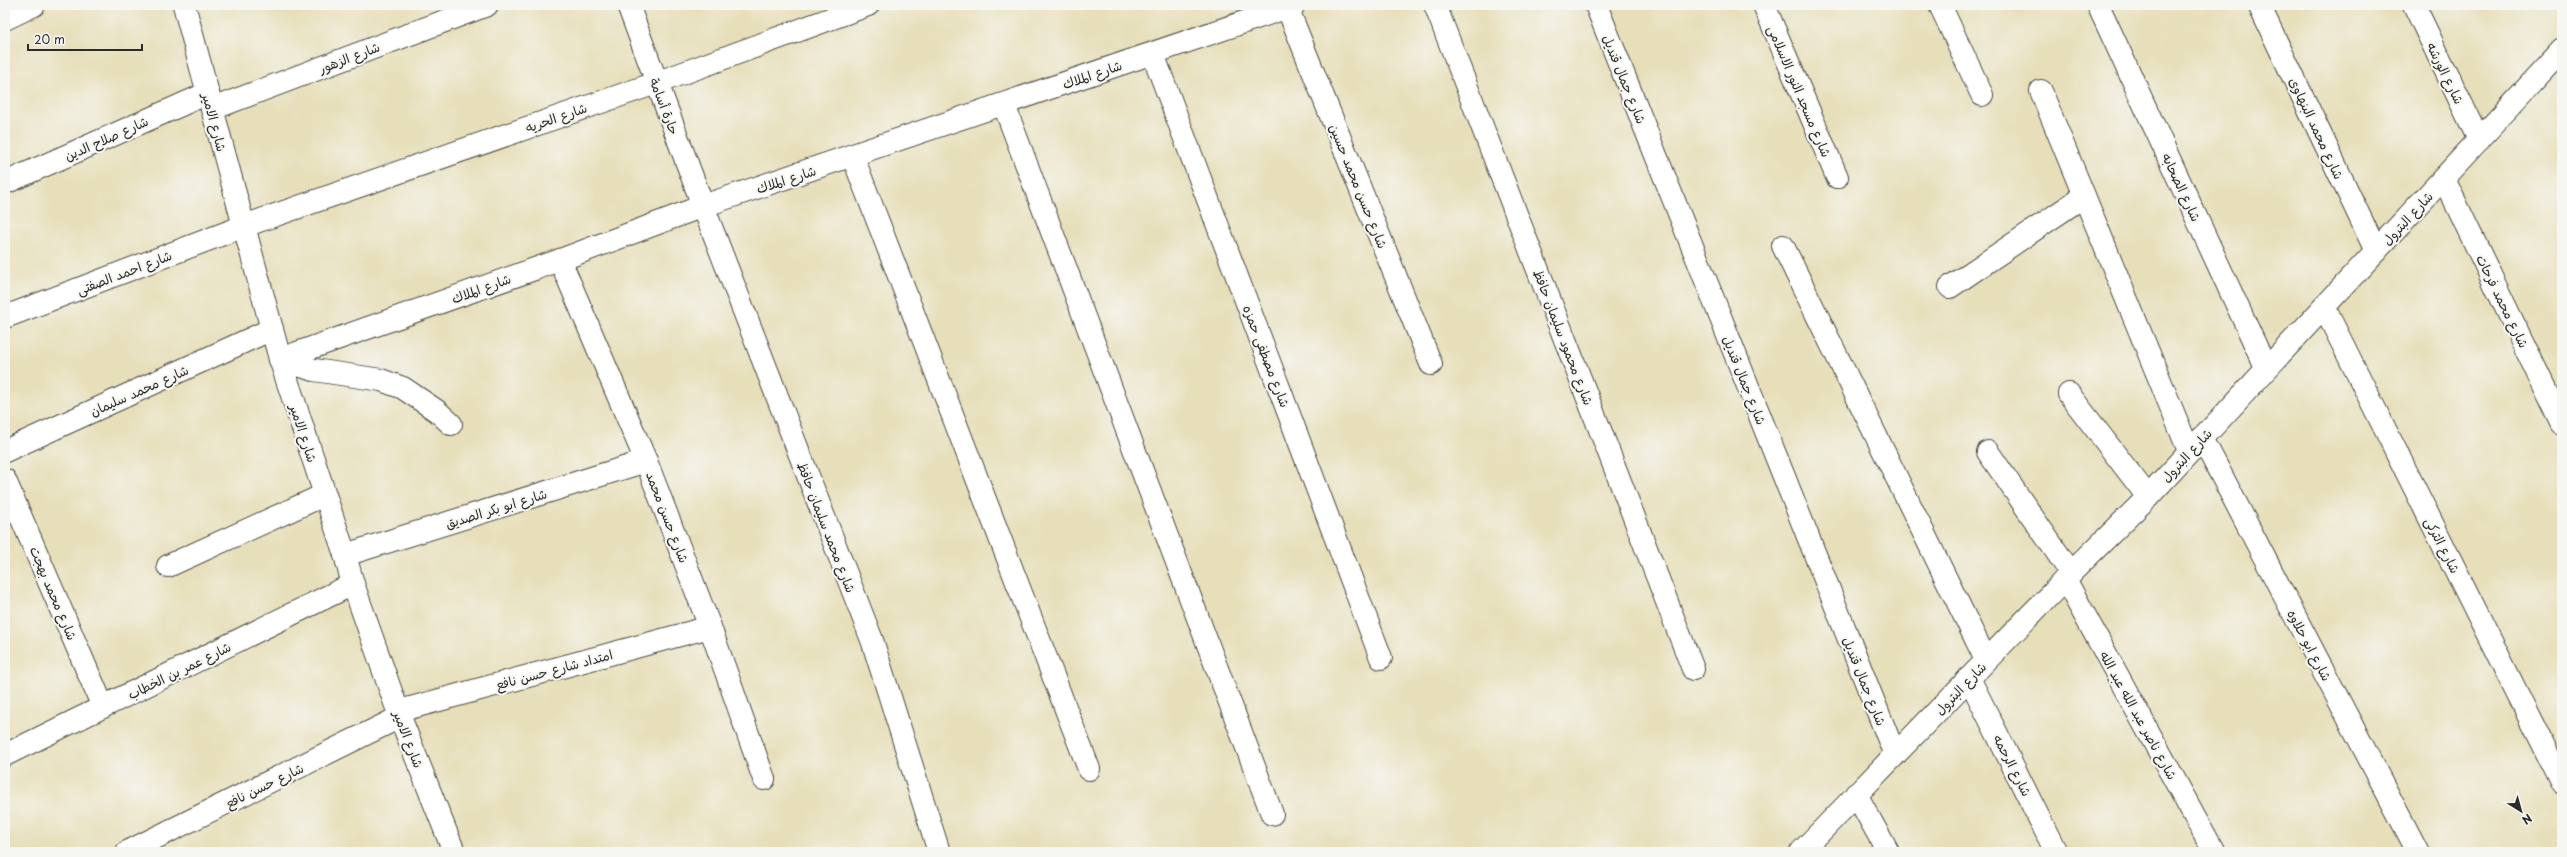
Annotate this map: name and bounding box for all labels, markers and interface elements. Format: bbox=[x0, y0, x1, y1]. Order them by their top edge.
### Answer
street label: شارع مسجد النور الاسلامى bbox=[1763, 22, 1836, 160]
scale bar bbox=[28, 26, 142, 52]
text: 20 m bbox=[34, 30, 65, 48]
street label: شارع جمال قنديل bbox=[1598, 32, 1651, 127]
street label: شارع الزهور bbox=[315, 37, 383, 79]
street label: شارع الورشه bbox=[2422, 39, 2469, 108]
street label: شارع الملاك bbox=[1060, 55, 1125, 94]
street label: شارع محمد البنهاوى bbox=[2284, 74, 2349, 182]
street label: حارة أسامة bbox=[645, 75, 685, 137]
street label: شارع الامير bbox=[197, 90, 232, 154]
street label: شارع الحريه bbox=[523, 98, 590, 137]
street label: شارع صلاح الدين bbox=[61, 111, 151, 166]
street label: شارع حسن محمد حسين bbox=[1324, 121, 1393, 251]
street label: شارع الصحابه bbox=[2157, 150, 2206, 225]
street label: شارع الملاك bbox=[754, 160, 819, 199]
street label: شارع البترول bbox=[2377, 187, 2438, 250]
street label: شارع احمد الصفتى bbox=[74, 245, 175, 300]
street label: شارع محمد فرحات bbox=[2471, 251, 2534, 351]
street label: شارع محمود سليمان حافظ bbox=[1528, 266, 1599, 408]
street label: شارع الملاك bbox=[449, 268, 514, 308]
street label: شارع مصطفى حمزه bbox=[1238, 302, 1295, 410]
street label: شارع جمال قنديل bbox=[1718, 333, 1771, 428]
street label: شارع محمد سليمان bbox=[87, 360, 192, 421]
street label: شارع الامير bbox=[284, 401, 322, 465]
street label: شارع البترول bbox=[2156, 424, 2217, 487]
street label: شارع محمد سليمان حافظ bbox=[792, 459, 861, 596]
street label: شارع حسن محمد bbox=[641, 469, 694, 566]
street label: شارع ابو بكر الصديق bbox=[443, 484, 549, 533]
street label: شارع التركى bbox=[2420, 514, 2465, 577]
street label: شارع محمد بهجت bbox=[25, 543, 82, 643]
street label: شارع ابو حلاوه bbox=[2282, 606, 2337, 685]
street label: شارع جمال قنديل bbox=[1838, 634, 1891, 729]
street label: شارع عمر بن الخطاب bbox=[124, 637, 234, 704]
street label: امتداد شارع حسن نافع bbox=[493, 644, 615, 696]
street label: شارع ناصر عبد الله عبد الله bbox=[2095, 647, 2182, 783]
street label: شارع البترول bbox=[1930, 657, 1991, 719]
street label: شارع الامير bbox=[388, 707, 429, 771]
street label: شارع الرحمه bbox=[1988, 731, 2037, 800]
street label: شارع حسن نافع bbox=[222, 758, 307, 814]
north arrow bbox=[2501, 791, 2541, 831]
text: N bbox=[2518, 810, 2536, 829]

